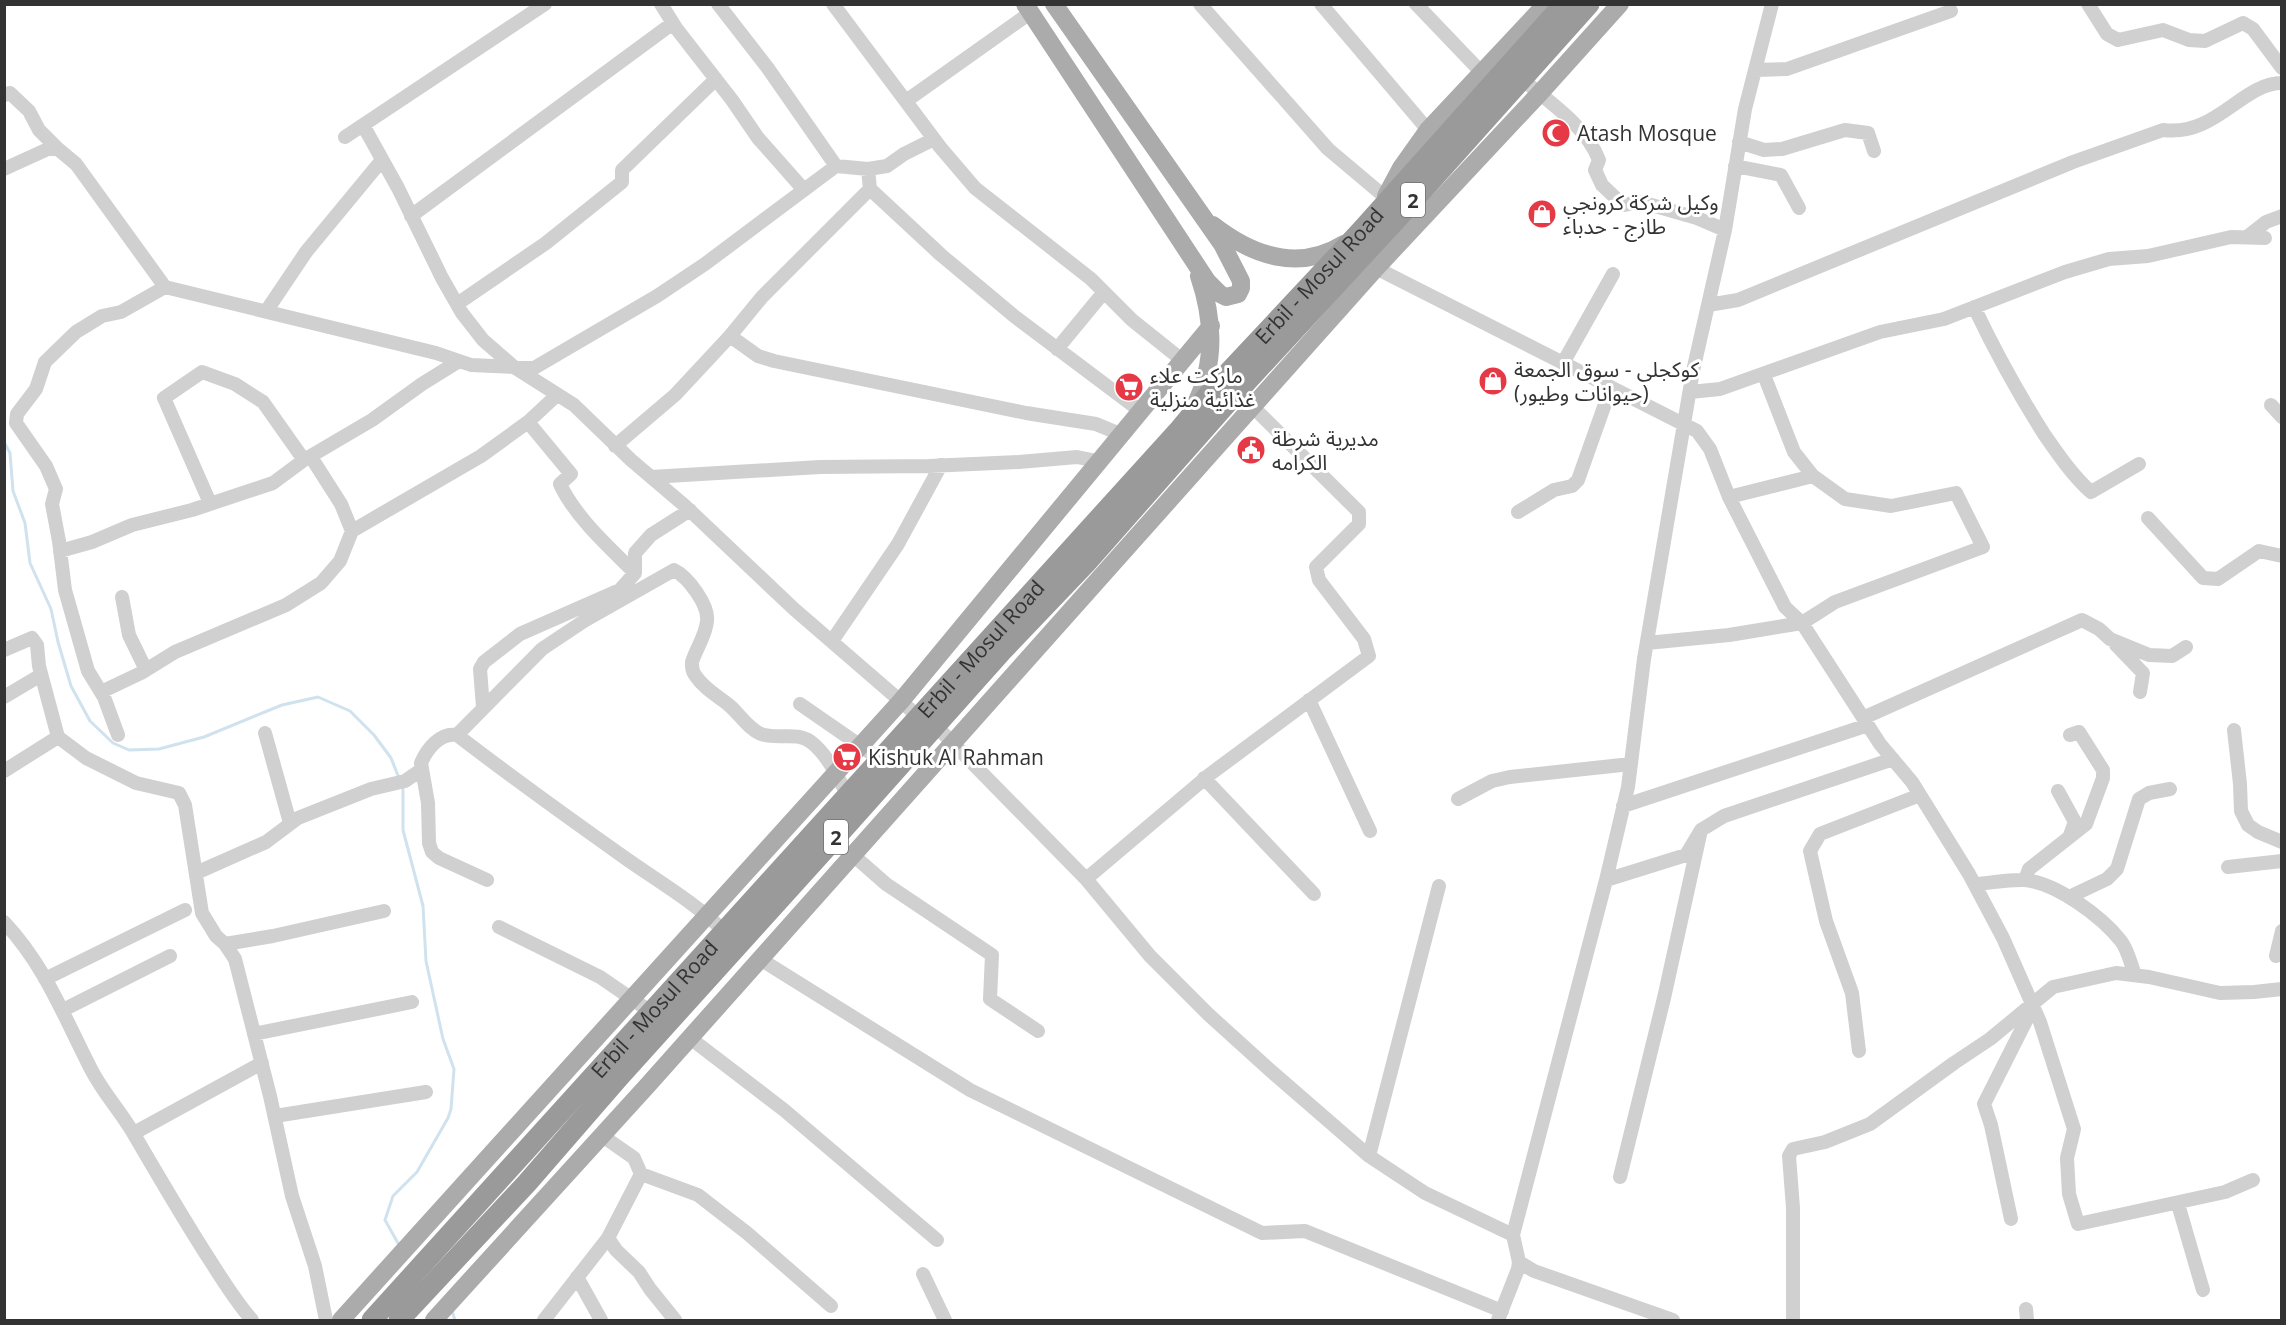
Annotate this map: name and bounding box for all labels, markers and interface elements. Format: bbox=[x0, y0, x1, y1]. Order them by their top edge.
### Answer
mosque icon: Atash Mosque bbox=[1540, 117, 1572, 149]
place label: Atash Mosque bbox=[1577, 119, 1717, 147]
road number: 2 bbox=[1401, 183, 1425, 217]
place label: وكيل شركة كرونجي طازج - حدباء bbox=[1563, 188, 1719, 242]
shop icon: وكيل شركة كرونجي طازج - حدباء bbox=[1526, 198, 1558, 230]
street label: Erbil - Mosul Road bbox=[1249, 201, 1390, 350]
place label: كوكجلي - سوق الجمعة (حيوانات وطيور) bbox=[1514, 355, 1700, 407]
place label: ماركت علاء غذائية منزلية bbox=[1150, 361, 1255, 413]
shop icon: كوكجلي - سوق الجمعة (حيوانات وطيور) bbox=[1477, 365, 1509, 397]
supermarket icon: ماركت علاء غذائية منزلية bbox=[1113, 371, 1145, 403]
place label: مديرية شرطة الكرامه bbox=[1272, 424, 1379, 476]
public building icon: مديرية شرطة الكرامه bbox=[1235, 434, 1267, 466]
street label: Erbil - Mosul Road bbox=[911, 574, 1050, 724]
supermarket icon: Kishuk Al Rahman bbox=[831, 741, 863, 773]
place label: Kishuk Al Rahman bbox=[868, 743, 1044, 771]
road number: 2 bbox=[824, 820, 848, 854]
street label: Erbil - Mosul Road bbox=[584, 934, 724, 1084]

